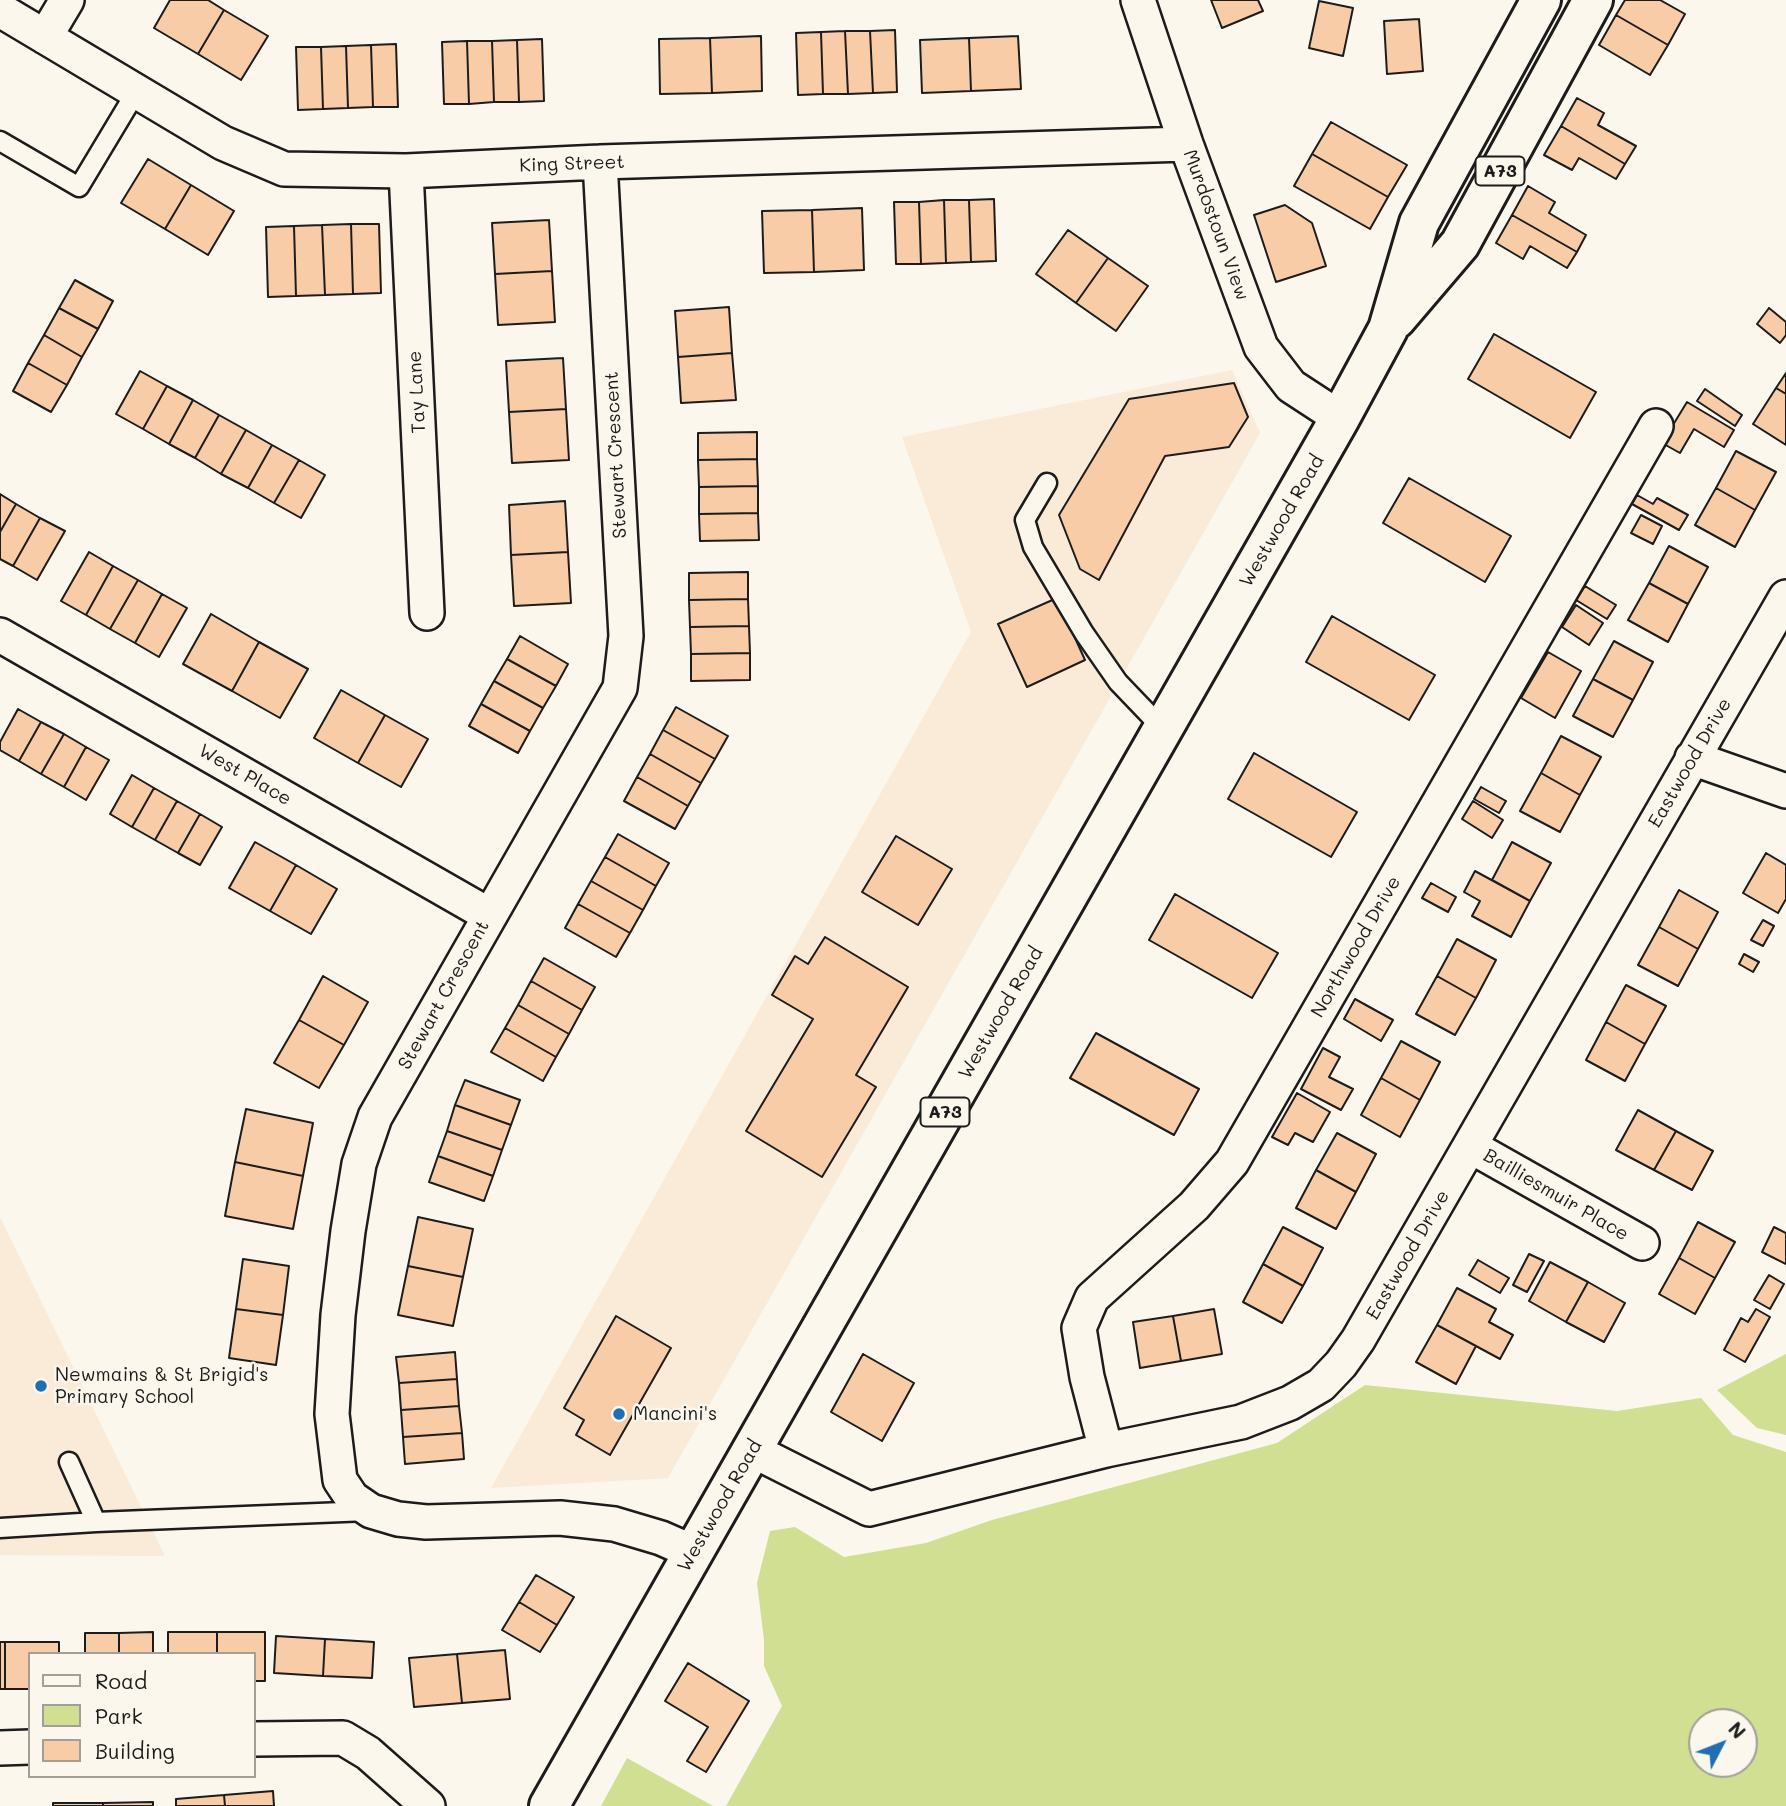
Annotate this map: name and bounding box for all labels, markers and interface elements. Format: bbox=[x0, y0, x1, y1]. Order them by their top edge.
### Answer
street label: Murdostoun View bbox=[1178, 146, 1254, 304]
street label: King Street bbox=[519, 151, 625, 177]
road number: A73 bbox=[1476, 156, 1524, 186]
street label: Tay Lane bbox=[403, 350, 431, 434]
street label: Stewart Crescent bbox=[600, 371, 632, 539]
street label: Westwood Road bbox=[1235, 451, 1329, 591]
street label: Eastwood Drive bbox=[1644, 694, 1736, 832]
street label: West Place bbox=[195, 739, 295, 811]
street label: Northwood Drive bbox=[1306, 872, 1406, 1022]
street label: Stewart Crescent bbox=[393, 916, 495, 1074]
street label: Westwood Road bbox=[954, 943, 1048, 1083]
road number: A73 bbox=[920, 1098, 970, 1126]
street label: Bailliesmuir Place bbox=[1479, 1144, 1633, 1246]
street label: Eastwood Drive bbox=[1362, 1186, 1454, 1324]
place label: Newmains & St Brigid's Primary School bbox=[55, 1364, 269, 1408]
marker: Newmains & St Brigid's Primary School bbox=[33, 1378, 49, 1394]
place label: Mancini's bbox=[633, 1403, 717, 1425]
marker: Mancini's bbox=[611, 1406, 627, 1422]
street label: Westwood Road bbox=[673, 1436, 767, 1576]
legend bbox=[28, 1652, 256, 1778]
text: Road bbox=[95, 1667, 147, 1694]
text: Park bbox=[95, 1702, 143, 1729]
north arrow bbox=[1688, 1708, 1758, 1778]
text: N bbox=[1723, 1716, 1752, 1744]
text: Building bbox=[95, 1737, 175, 1764]

